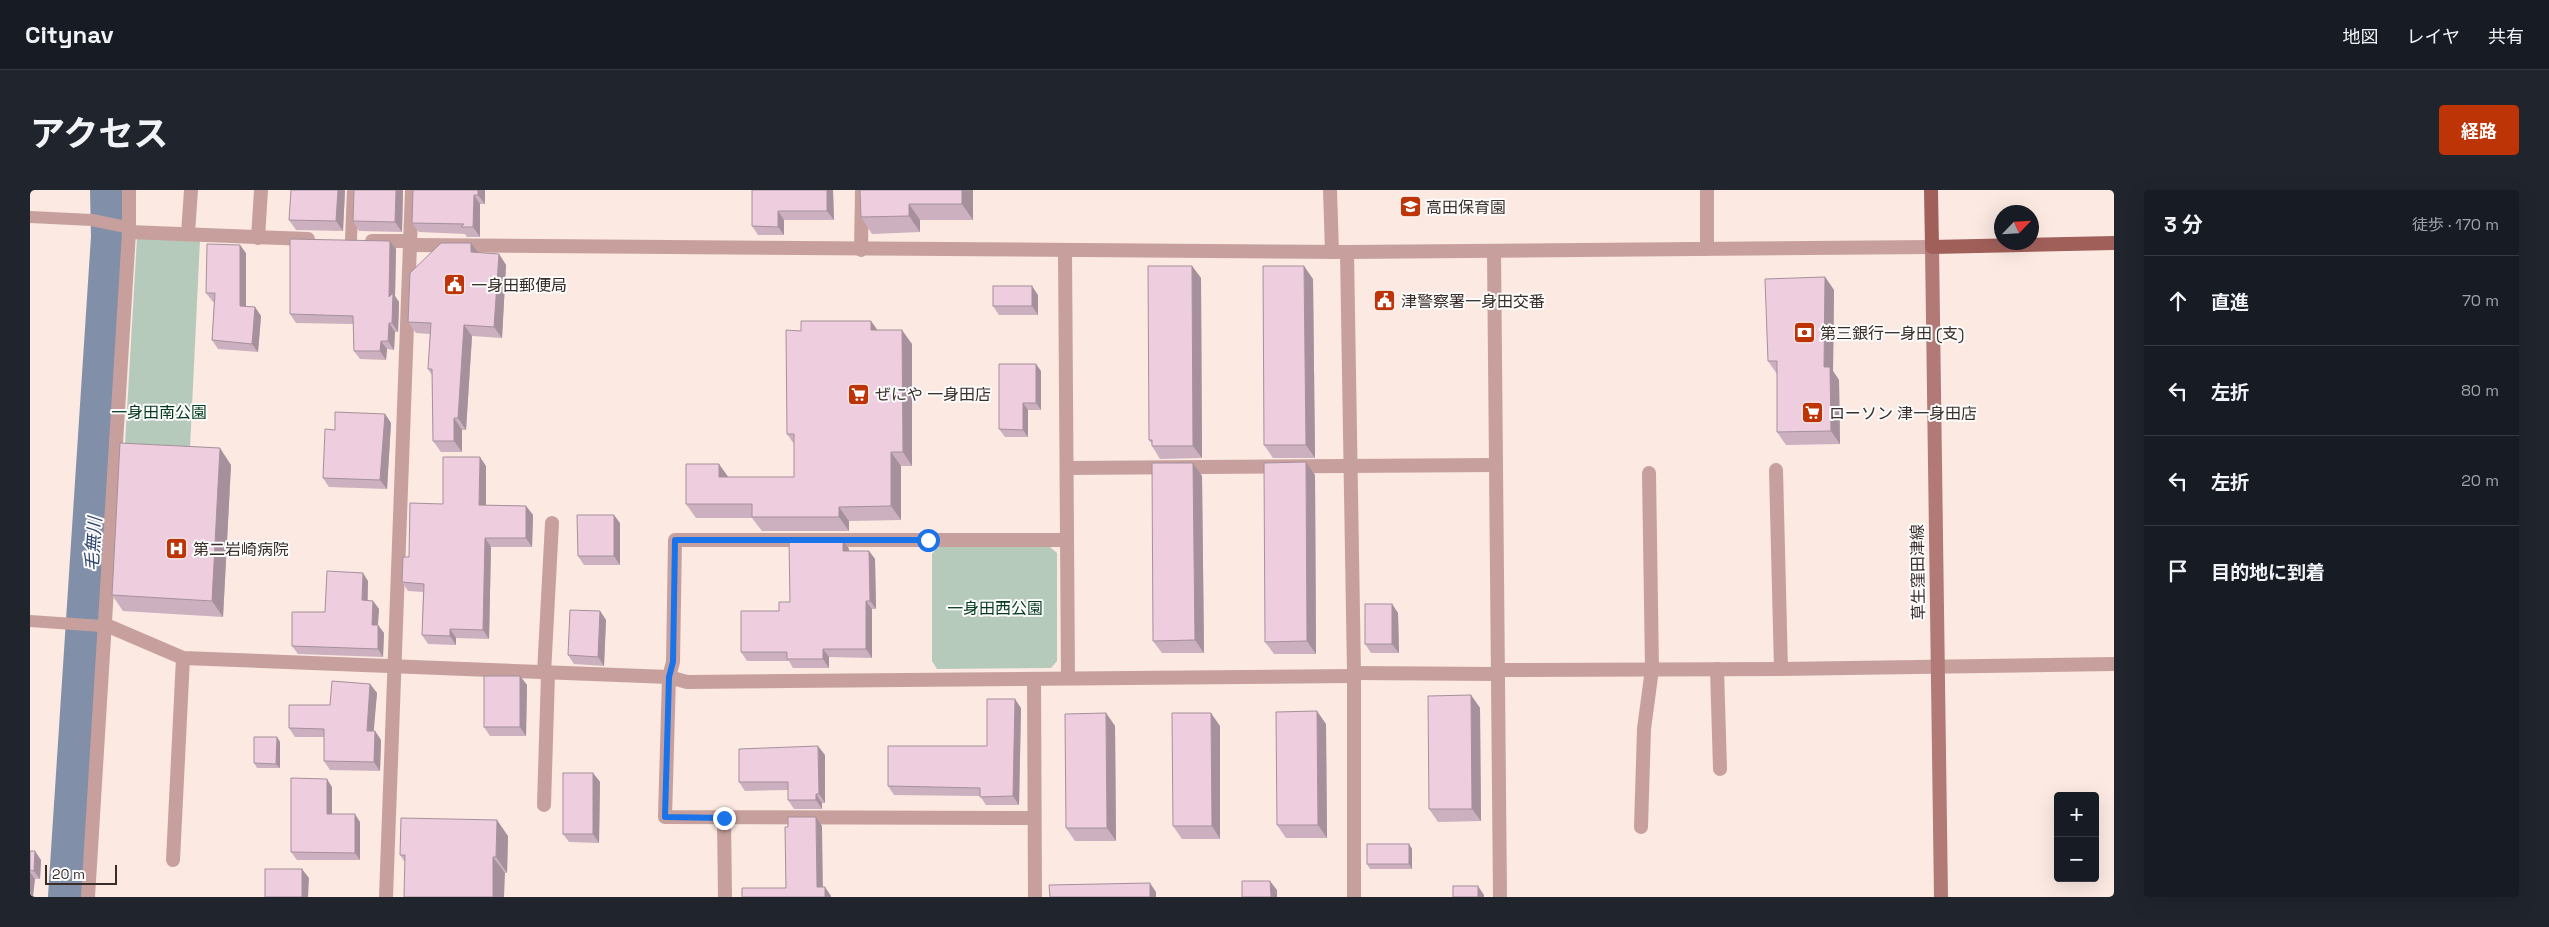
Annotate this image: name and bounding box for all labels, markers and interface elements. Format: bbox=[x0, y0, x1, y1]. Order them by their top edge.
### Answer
text: Citynav bbox=[25, 19, 114, 50]
text: 地図 bbox=[2343, 25, 2379, 48]
text: レイヤ bbox=[2407, 25, 2460, 48]
text: 共有 bbox=[2488, 25, 2524, 48]
button: 経路 bbox=[2439, 105, 2519, 155]
text: アクセス bbox=[30, 112, 168, 156]
school or university icon: 高田保育園 bbox=[1398, 195, 1422, 219]
place label: 高田保育園 bbox=[1426, 197, 1506, 218]
north arrow bbox=[1994, 205, 2039, 250]
text: 3 分 bbox=[2164, 211, 2203, 238]
text: 徒歩 · 170 m bbox=[2412, 214, 2499, 235]
public building icon: 一身田郵便局 bbox=[443, 273, 467, 297]
place label: 一身田郵便局 bbox=[471, 275, 567, 296]
icon: ahead bbox=[2164, 287, 2192, 315]
public building icon: 津警察署一身田交番 bbox=[1373, 289, 1397, 313]
text: 直進 bbox=[2211, 290, 2249, 315]
text: 70 m bbox=[2462, 290, 2499, 311]
place label: 津警察署一身田交番 bbox=[1401, 291, 1545, 312]
bank icon: 第三銀行一身田 (支) bbox=[1792, 321, 1816, 345]
place label: 第三銀行一身田 (支) bbox=[1820, 323, 1964, 344]
icon: left bbox=[2164, 377, 2192, 405]
text: 左折 bbox=[2211, 380, 2249, 405]
text: 80 m bbox=[2461, 380, 2499, 401]
supermarket icon: ぜにや 一身田店 bbox=[847, 382, 871, 406]
place label: ぜにや 一身田店 bbox=[875, 384, 991, 405]
supermarket icon: ローソン 津一身田店 bbox=[1801, 401, 1825, 425]
park label: 一身田南公園 bbox=[111, 402, 207, 423]
place label: ローソン 津一身田店 bbox=[1829, 403, 1977, 424]
icon: left bbox=[2164, 467, 2192, 495]
text: 左折 bbox=[2211, 470, 2249, 495]
text: 20 m bbox=[2461, 470, 2499, 491]
water label: 毛無川 bbox=[80, 514, 106, 572]
street label: 草生窪田津線 bbox=[1907, 524, 1929, 620]
route start bbox=[917, 529, 940, 552]
hospital icon: 第二岩崎病院 bbox=[165, 537, 189, 561]
place label: 第二岩崎病院 bbox=[193, 539, 289, 560]
icon: arrive bbox=[2164, 557, 2192, 585]
text: 目的地に到着 bbox=[2211, 560, 2325, 585]
park label: 一身田西公園 bbox=[947, 598, 1043, 619]
map controls bbox=[2054, 792, 2099, 882]
button: + bbox=[2054, 792, 2099, 837]
route end bbox=[713, 807, 736, 830]
button: − bbox=[2054, 837, 2099, 882]
scale bar bbox=[45, 862, 118, 885]
text: 20 m bbox=[52, 865, 85, 883]

